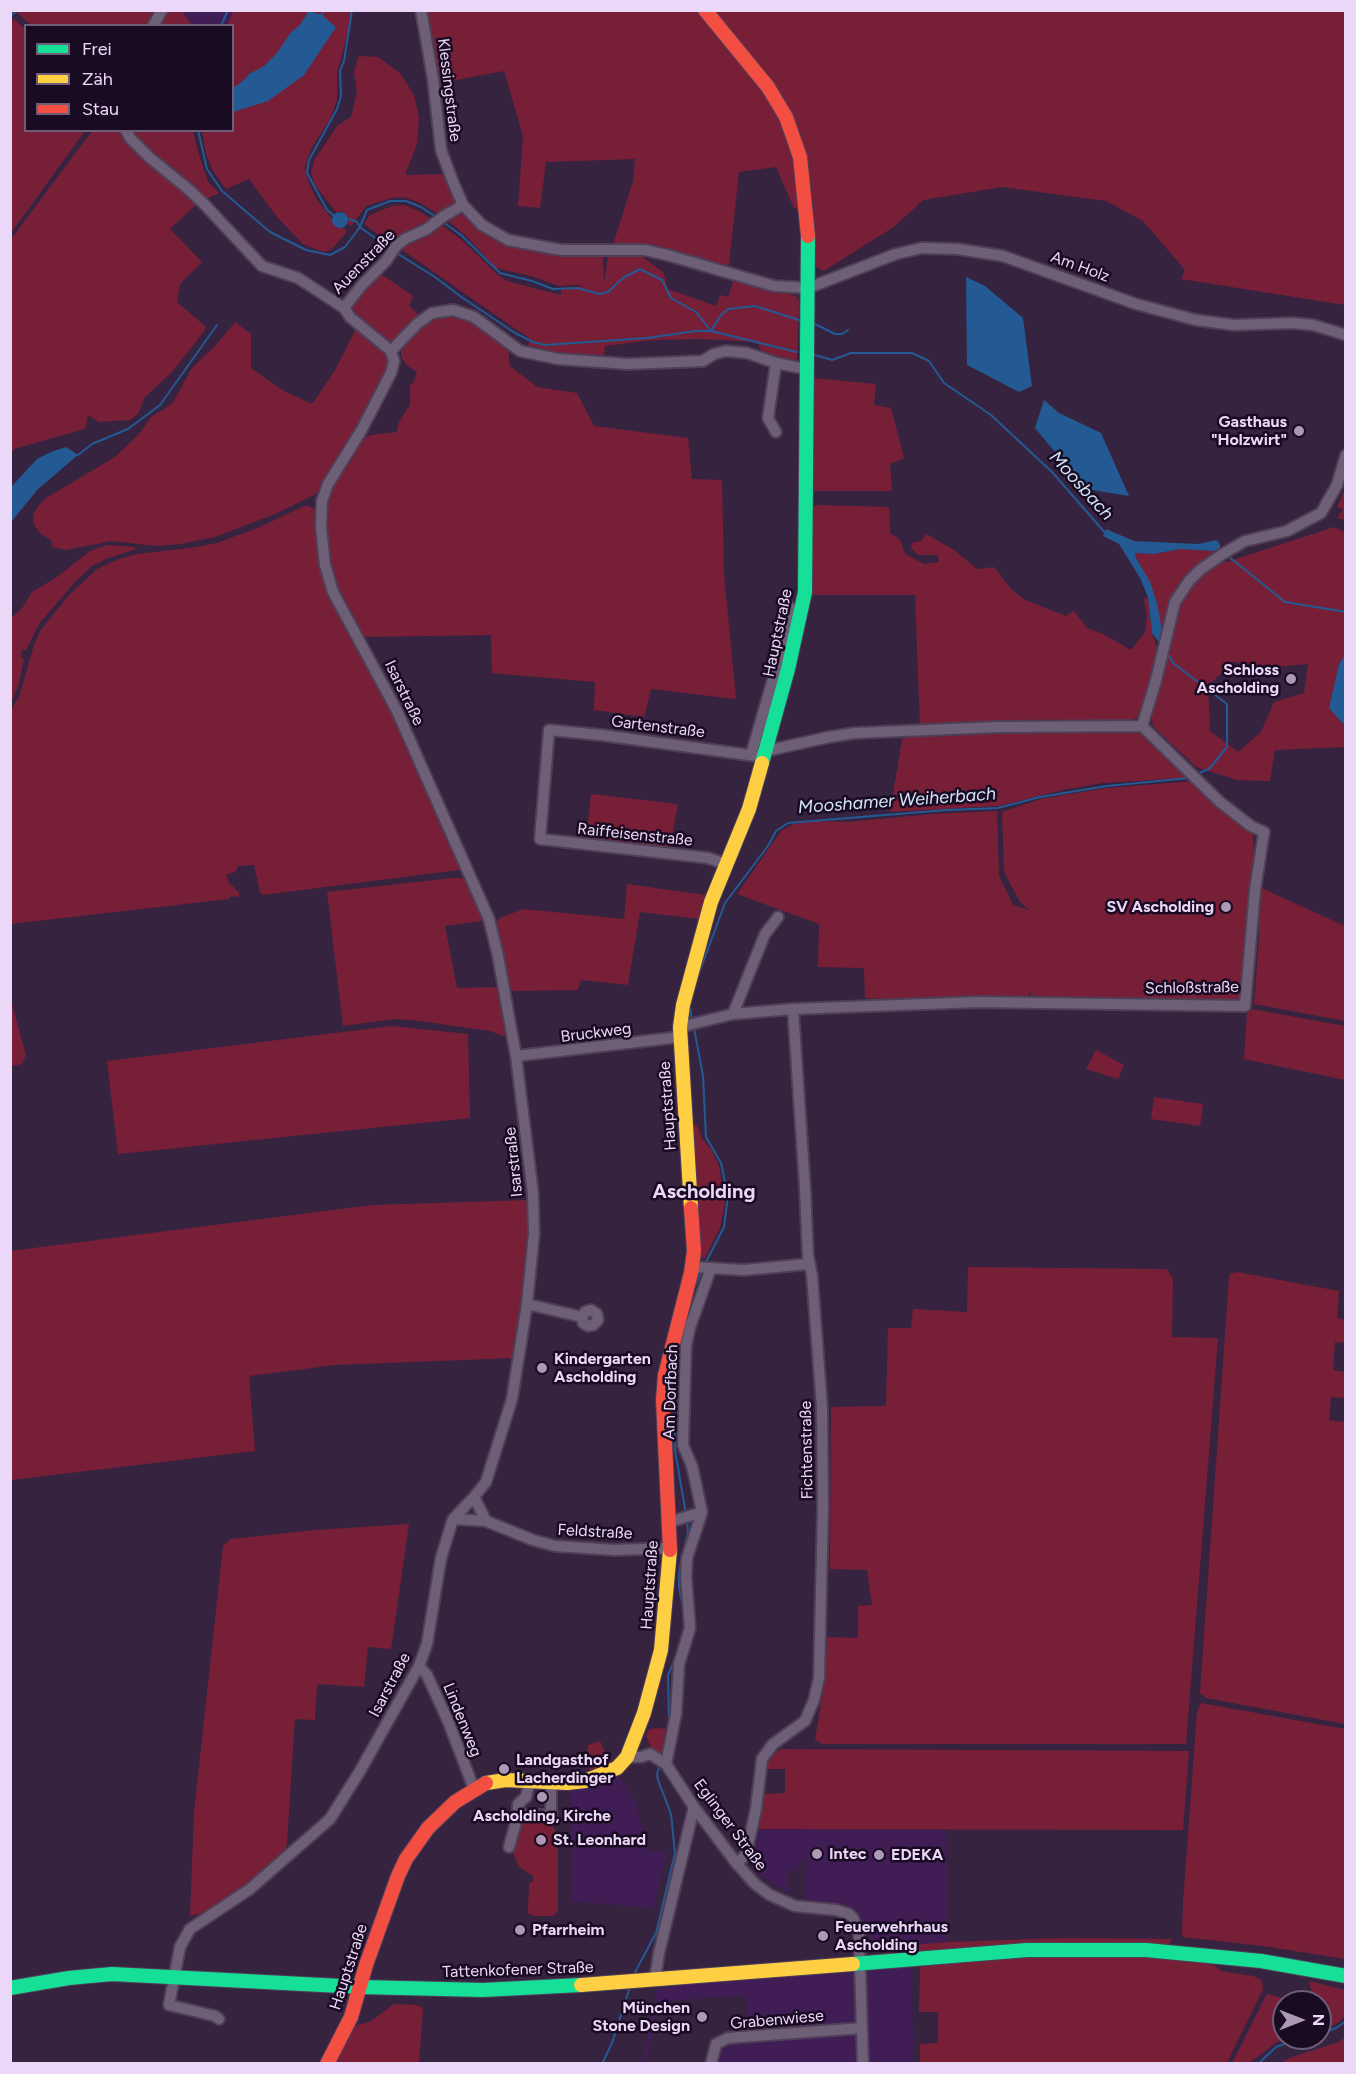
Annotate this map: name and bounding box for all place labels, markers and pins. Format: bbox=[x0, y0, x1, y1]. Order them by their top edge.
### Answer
place label: Gasthaus "Holzwirt" bbox=[1211, 412, 1287, 450]
marker: Gasthaus "Holzwirt" bbox=[1292, 424, 1306, 438]
place label: Schloss Ascholding bbox=[1197, 660, 1279, 698]
marker: Schloss Ascholding bbox=[1284, 672, 1298, 686]
place label: SV Ascholding bbox=[1107, 897, 1214, 917]
marker: SV Ascholding bbox=[1219, 900, 1233, 914]
place label: Kindergarten Ascholding bbox=[554, 1349, 651, 1387]
marker: Kindergarten Ascholding bbox=[535, 1361, 549, 1375]
place label: Landgasthof Lacherdinger bbox=[516, 1750, 613, 1788]
marker: Landgasthof Lacherdinger bbox=[497, 1762, 511, 1776]
marker: Ascholding, Kirche bbox=[535, 1790, 549, 1804]
place label: Ascholding, Kirche bbox=[473, 1806, 611, 1826]
place label: St. Leonhard bbox=[553, 1830, 646, 1850]
marker: St. Leonhard bbox=[534, 1833, 548, 1847]
place label: Intec bbox=[829, 1844, 867, 1864]
place label: EDEKA bbox=[891, 1845, 943, 1865]
marker: Intec bbox=[810, 1847, 824, 1861]
marker: EDEKA bbox=[872, 1848, 886, 1862]
place label: Feuerwehrhaus Ascholding bbox=[835, 1917, 948, 1955]
place label: Pfarrheim bbox=[532, 1920, 605, 1940]
marker: Pfarrheim bbox=[513, 1923, 527, 1937]
marker: Feuerwehrhaus Ascholding bbox=[816, 1929, 830, 1943]
place label: München Stone Design bbox=[593, 1998, 690, 2036]
marker: München Stone Design bbox=[695, 2010, 709, 2024]

